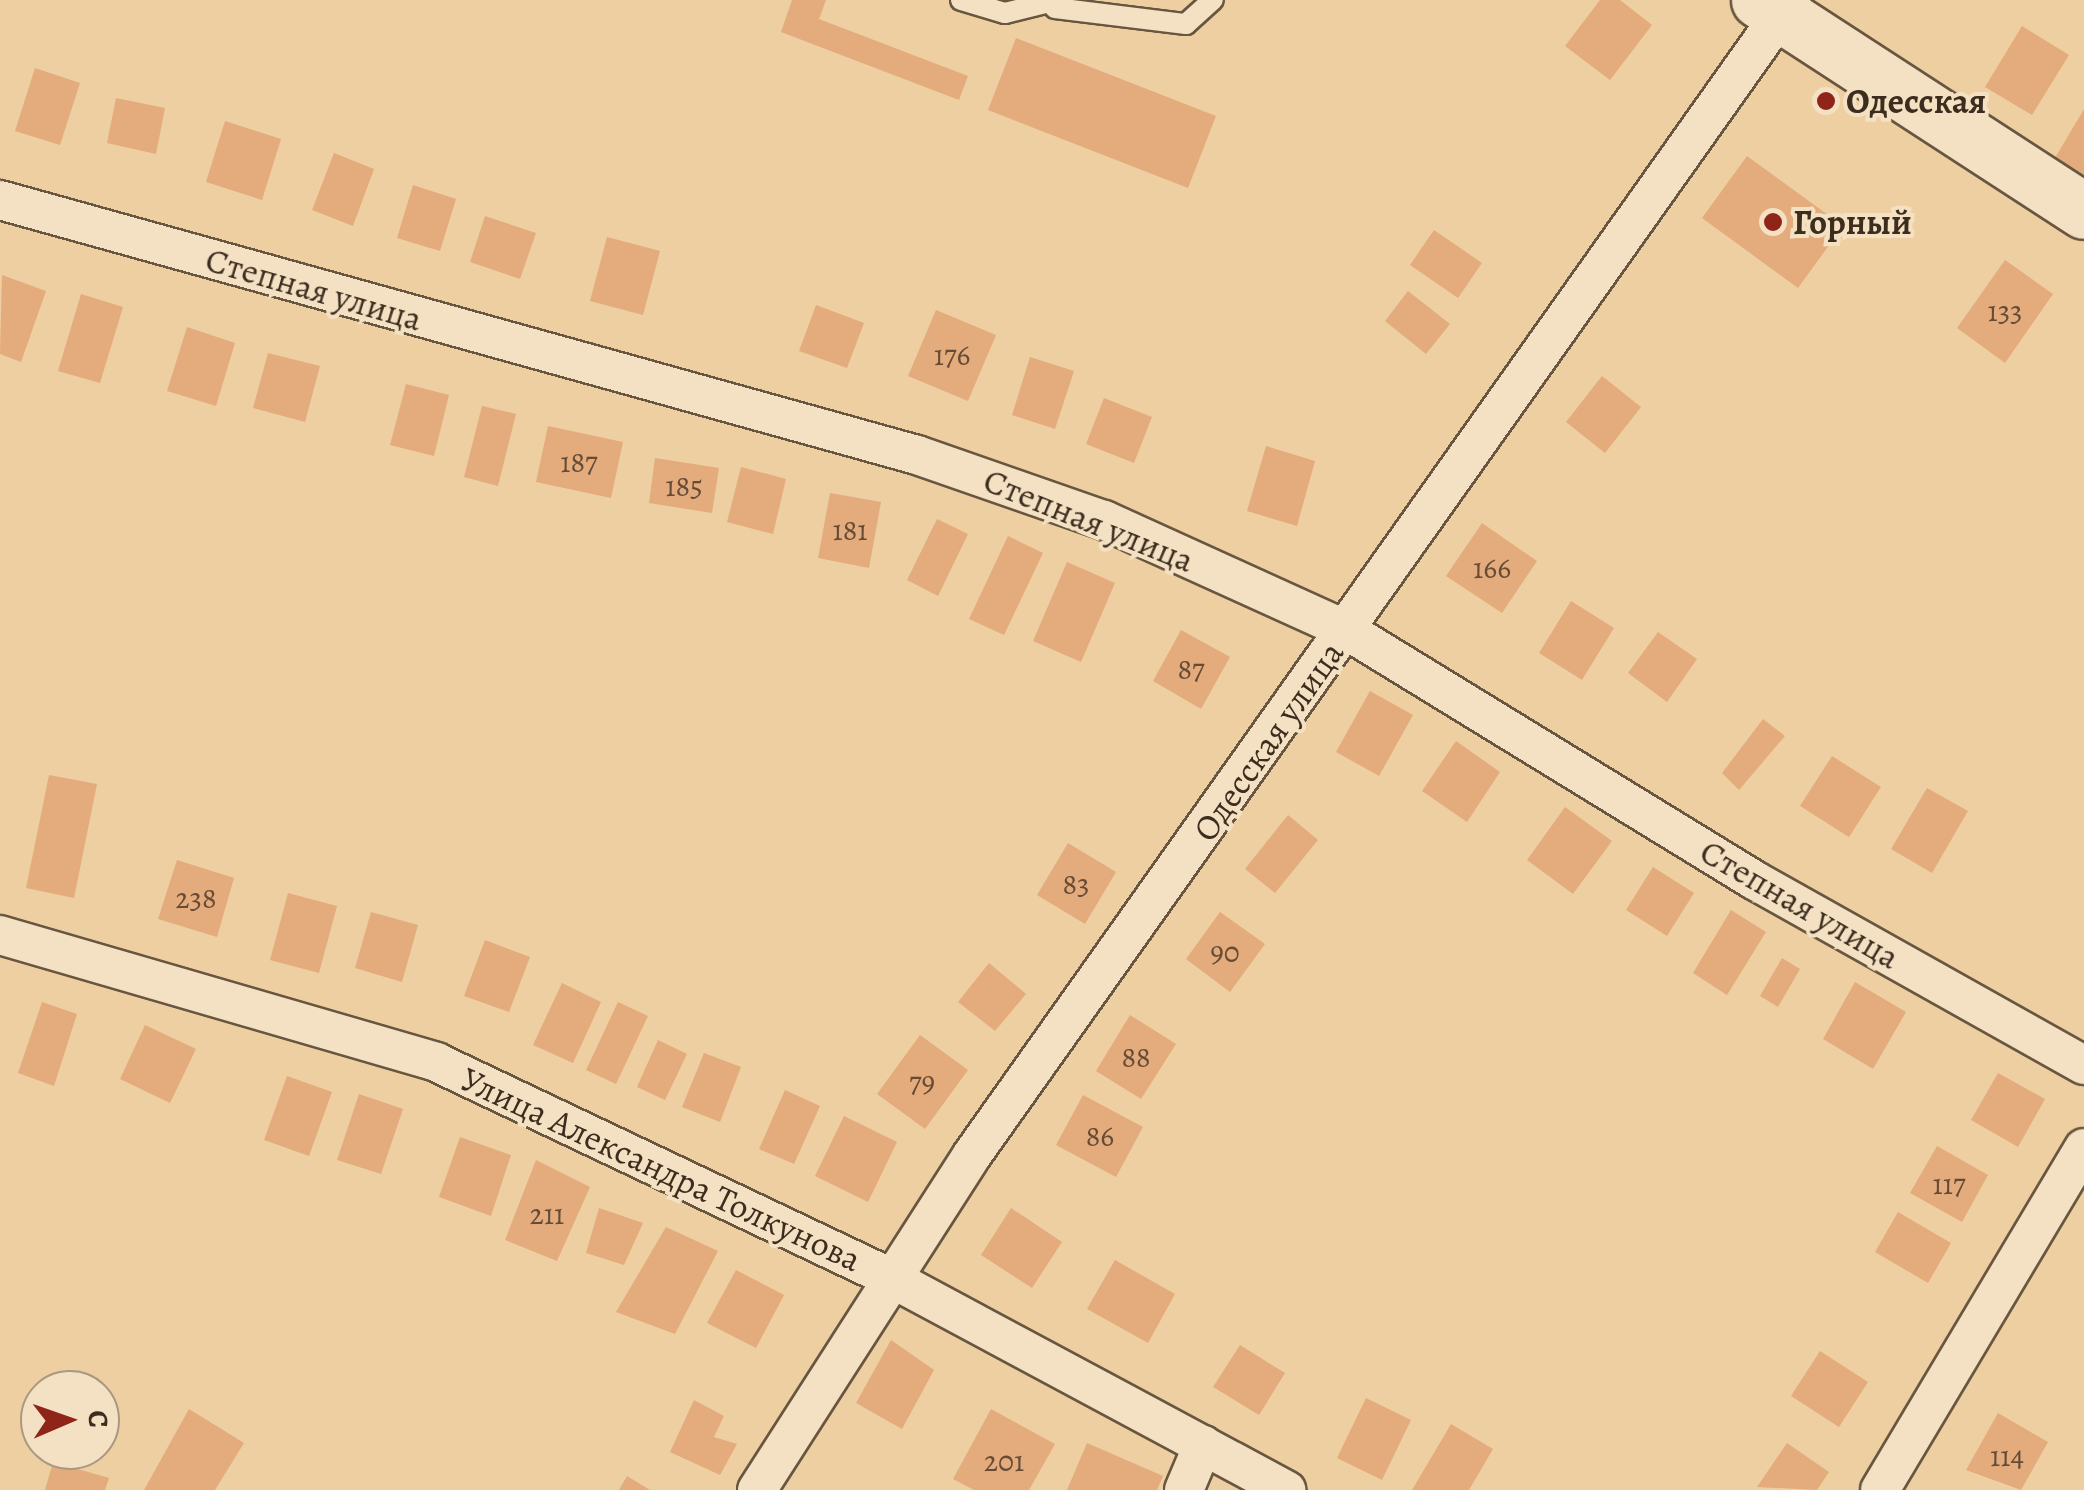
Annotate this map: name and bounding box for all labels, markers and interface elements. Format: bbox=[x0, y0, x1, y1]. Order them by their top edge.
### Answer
place label: Одесская bbox=[1846, 80, 1986, 122]
marker: Одесская bbox=[1815, 90, 1837, 112]
place label: Горный bbox=[1793, 201, 1912, 243]
marker: Горный bbox=[1762, 211, 1784, 233]
street label: Степная улица bbox=[201, 238, 427, 340]
house number: 133 bbox=[1987, 293, 2023, 329]
house number: 176 bbox=[934, 337, 970, 373]
house number: 187 bbox=[560, 444, 598, 480]
street label: Степная улица bbox=[978, 459, 1200, 581]
house number: 185 bbox=[665, 468, 703, 504]
house number: 181 bbox=[832, 512, 868, 548]
house number: 166 bbox=[1473, 550, 1511, 586]
street label: Одесская улица bbox=[1184, 633, 1352, 849]
house number: 87 bbox=[1177, 651, 1205, 687]
street label: Степная улица bbox=[1693, 830, 1907, 978]
house number: 83 bbox=[1062, 866, 1090, 902]
house number: 238 bbox=[175, 880, 217, 916]
house number: 90 bbox=[1210, 934, 1240, 970]
house number: 88 bbox=[1121, 1039, 1151, 1075]
street label: Улица Александра Толкунова bbox=[454, 1058, 868, 1280]
house number: 79 bbox=[909, 1064, 935, 1100]
house number: 86 bbox=[1086, 1118, 1114, 1154]
house number: 117 bbox=[1932, 1166, 1966, 1202]
house number: 211 bbox=[530, 1196, 564, 1232]
north arrow bbox=[20, 1370, 120, 1470]
text: С bbox=[79, 1410, 117, 1428]
house number: 114 bbox=[1990, 1438, 2024, 1474]
house number: 201 bbox=[984, 1443, 1024, 1479]

